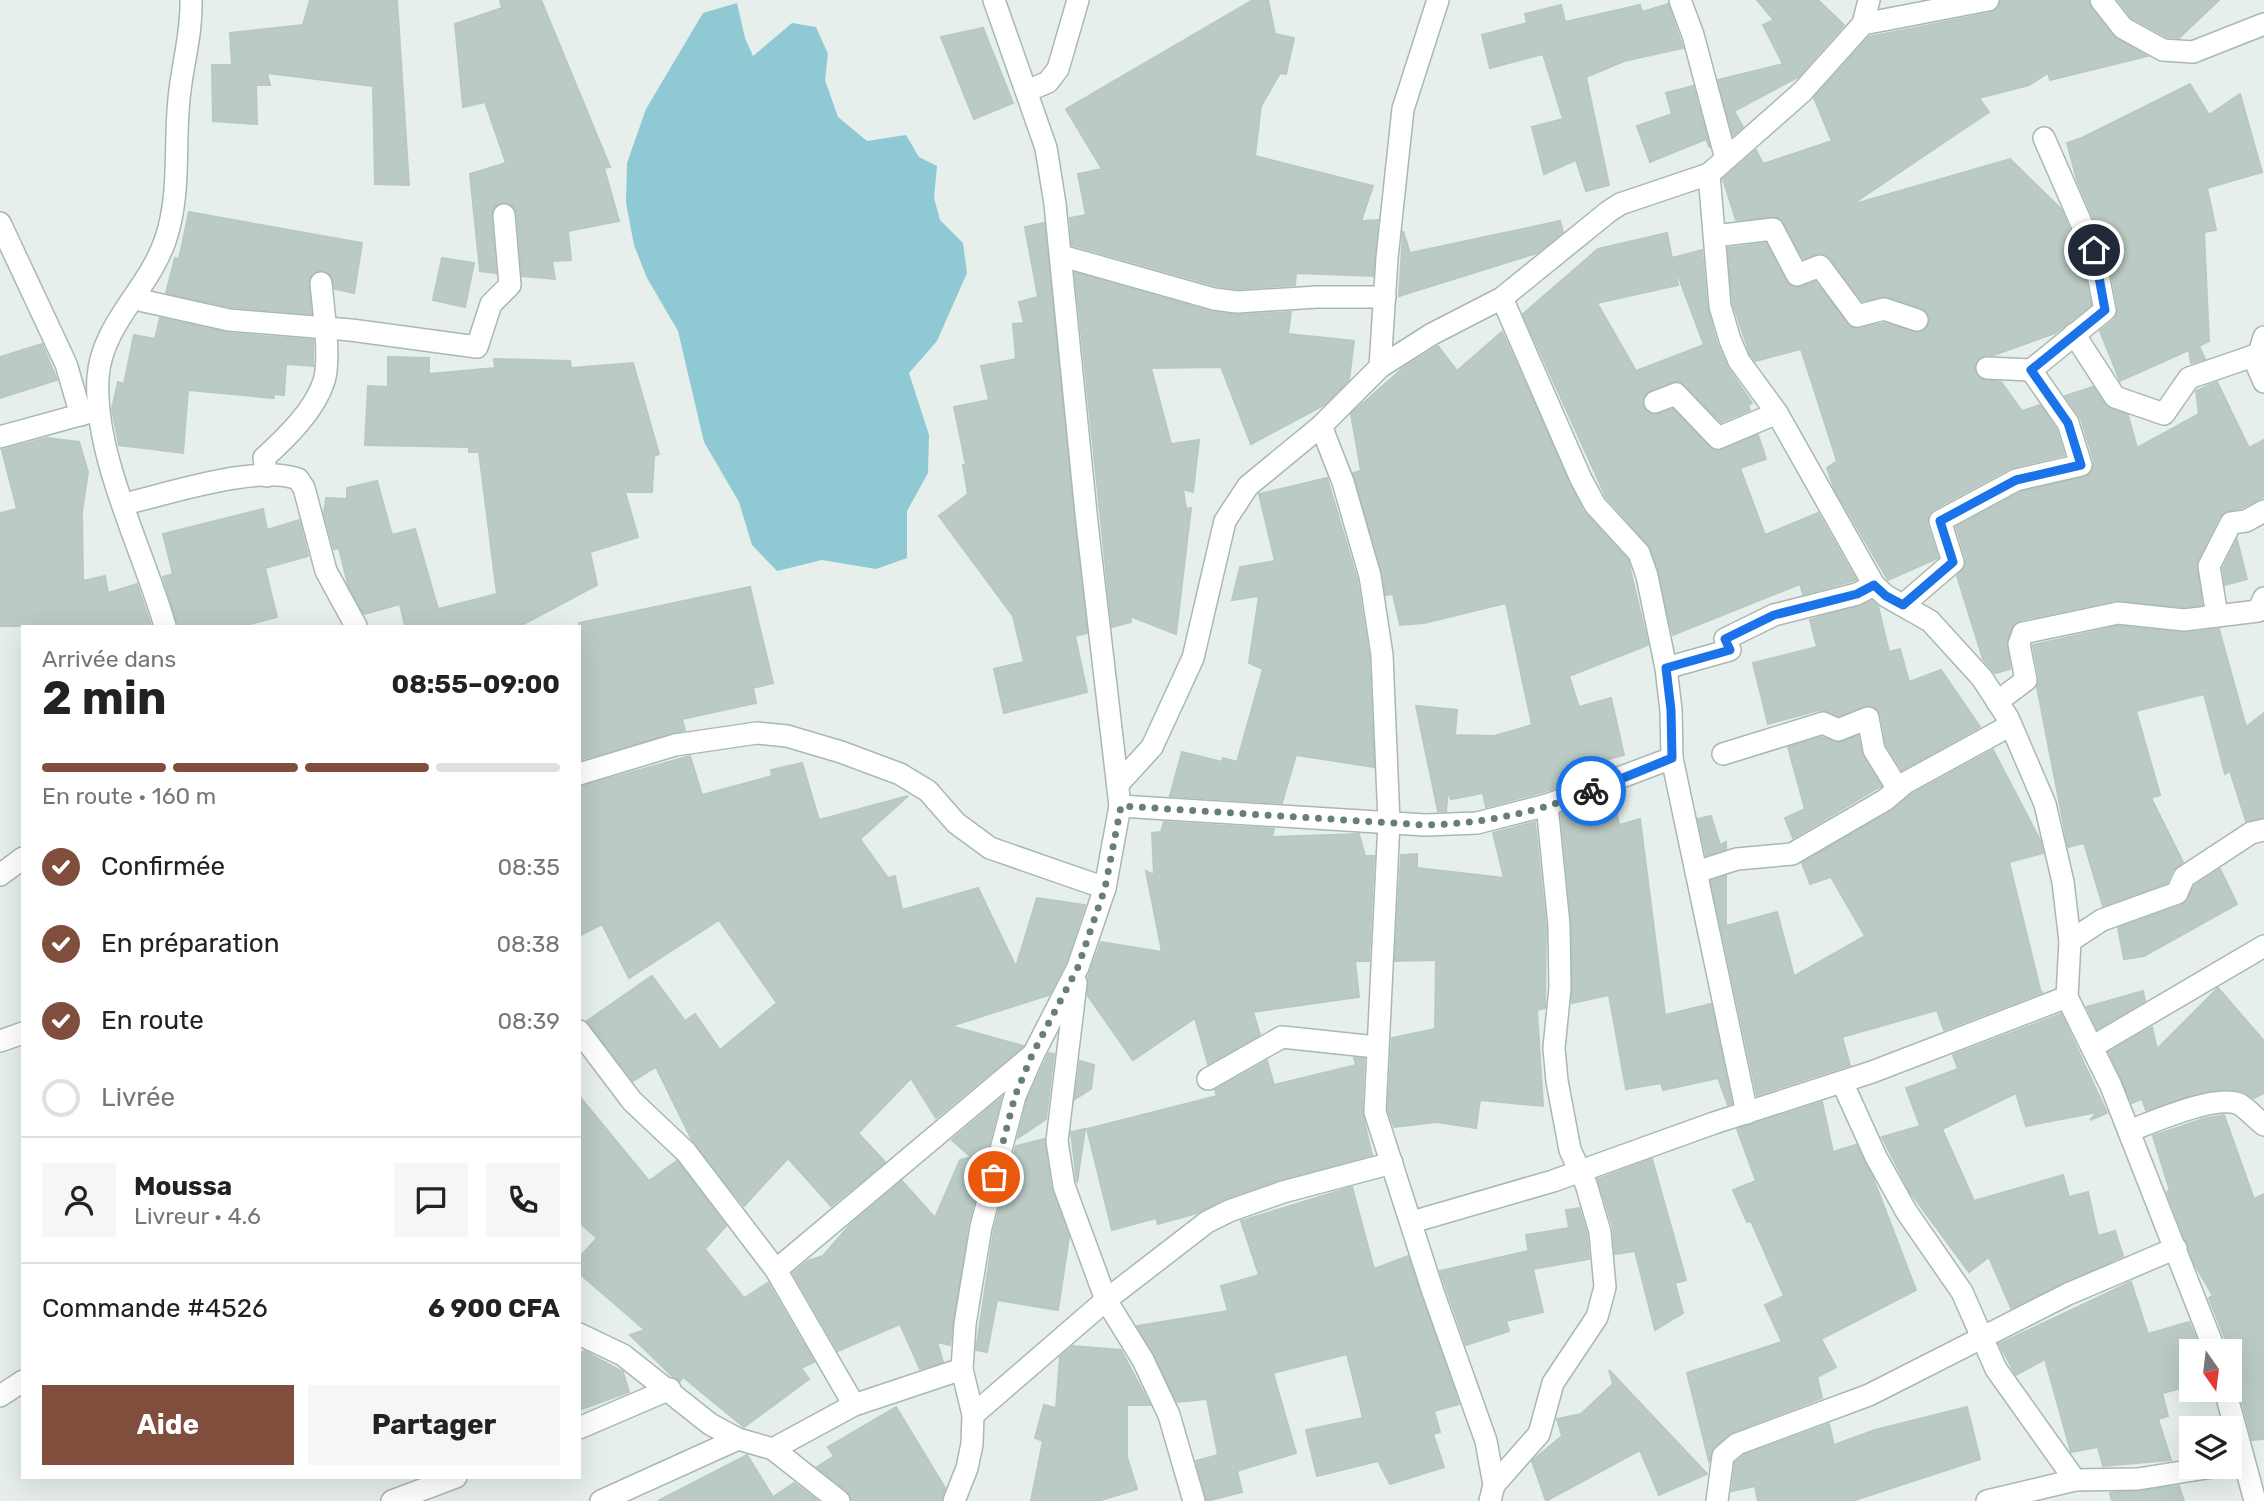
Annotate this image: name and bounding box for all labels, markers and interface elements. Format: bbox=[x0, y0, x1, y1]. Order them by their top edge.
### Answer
pin bbox=[2064, 220, 2124, 280]
icon: home bbox=[2075, 231, 2113, 269]
text: Arrivée dans bbox=[42, 645, 176, 673]
text: 08:55–09:00 bbox=[391, 669, 560, 700]
text: 2 min bbox=[42, 671, 167, 726]
courier bbox=[1556, 756, 1626, 826]
icon: bike bbox=[1572, 772, 1610, 810]
text: En route · 160 m bbox=[42, 782, 216, 810]
icon: check bbox=[42, 848, 80, 886]
text: Confirmée bbox=[101, 851, 225, 882]
text: 08:35 bbox=[497, 853, 560, 881]
icon: check bbox=[42, 925, 80, 963]
text: En préparation bbox=[101, 928, 279, 959]
text: 08:38 bbox=[496, 930, 560, 958]
icon: check bbox=[42, 1002, 80, 1040]
text: En route bbox=[101, 1005, 204, 1036]
text: 08:39 bbox=[497, 1007, 560, 1035]
text: Livrée bbox=[101, 1082, 175, 1113]
pin bbox=[964, 1147, 1024, 1207]
icon: bag bbox=[975, 1158, 1013, 1196]
button: person bbox=[42, 1163, 116, 1237]
button: chat bbox=[394, 1163, 468, 1237]
button: phone bbox=[486, 1163, 560, 1237]
text: Moussa bbox=[134, 1171, 232, 1202]
text: Livreur · 4.6 bbox=[134, 1202, 261, 1230]
text: Commande #4526 bbox=[42, 1293, 268, 1324]
text: 6 900 CFA bbox=[428, 1293, 560, 1324]
north arrow bbox=[2179, 1339, 2242, 1402]
map controls bbox=[2179, 1339, 2242, 1479]
button: Aide bbox=[42, 1385, 294, 1465]
button: Partager bbox=[308, 1385, 560, 1465]
button: layers bbox=[2179, 1416, 2242, 1479]

